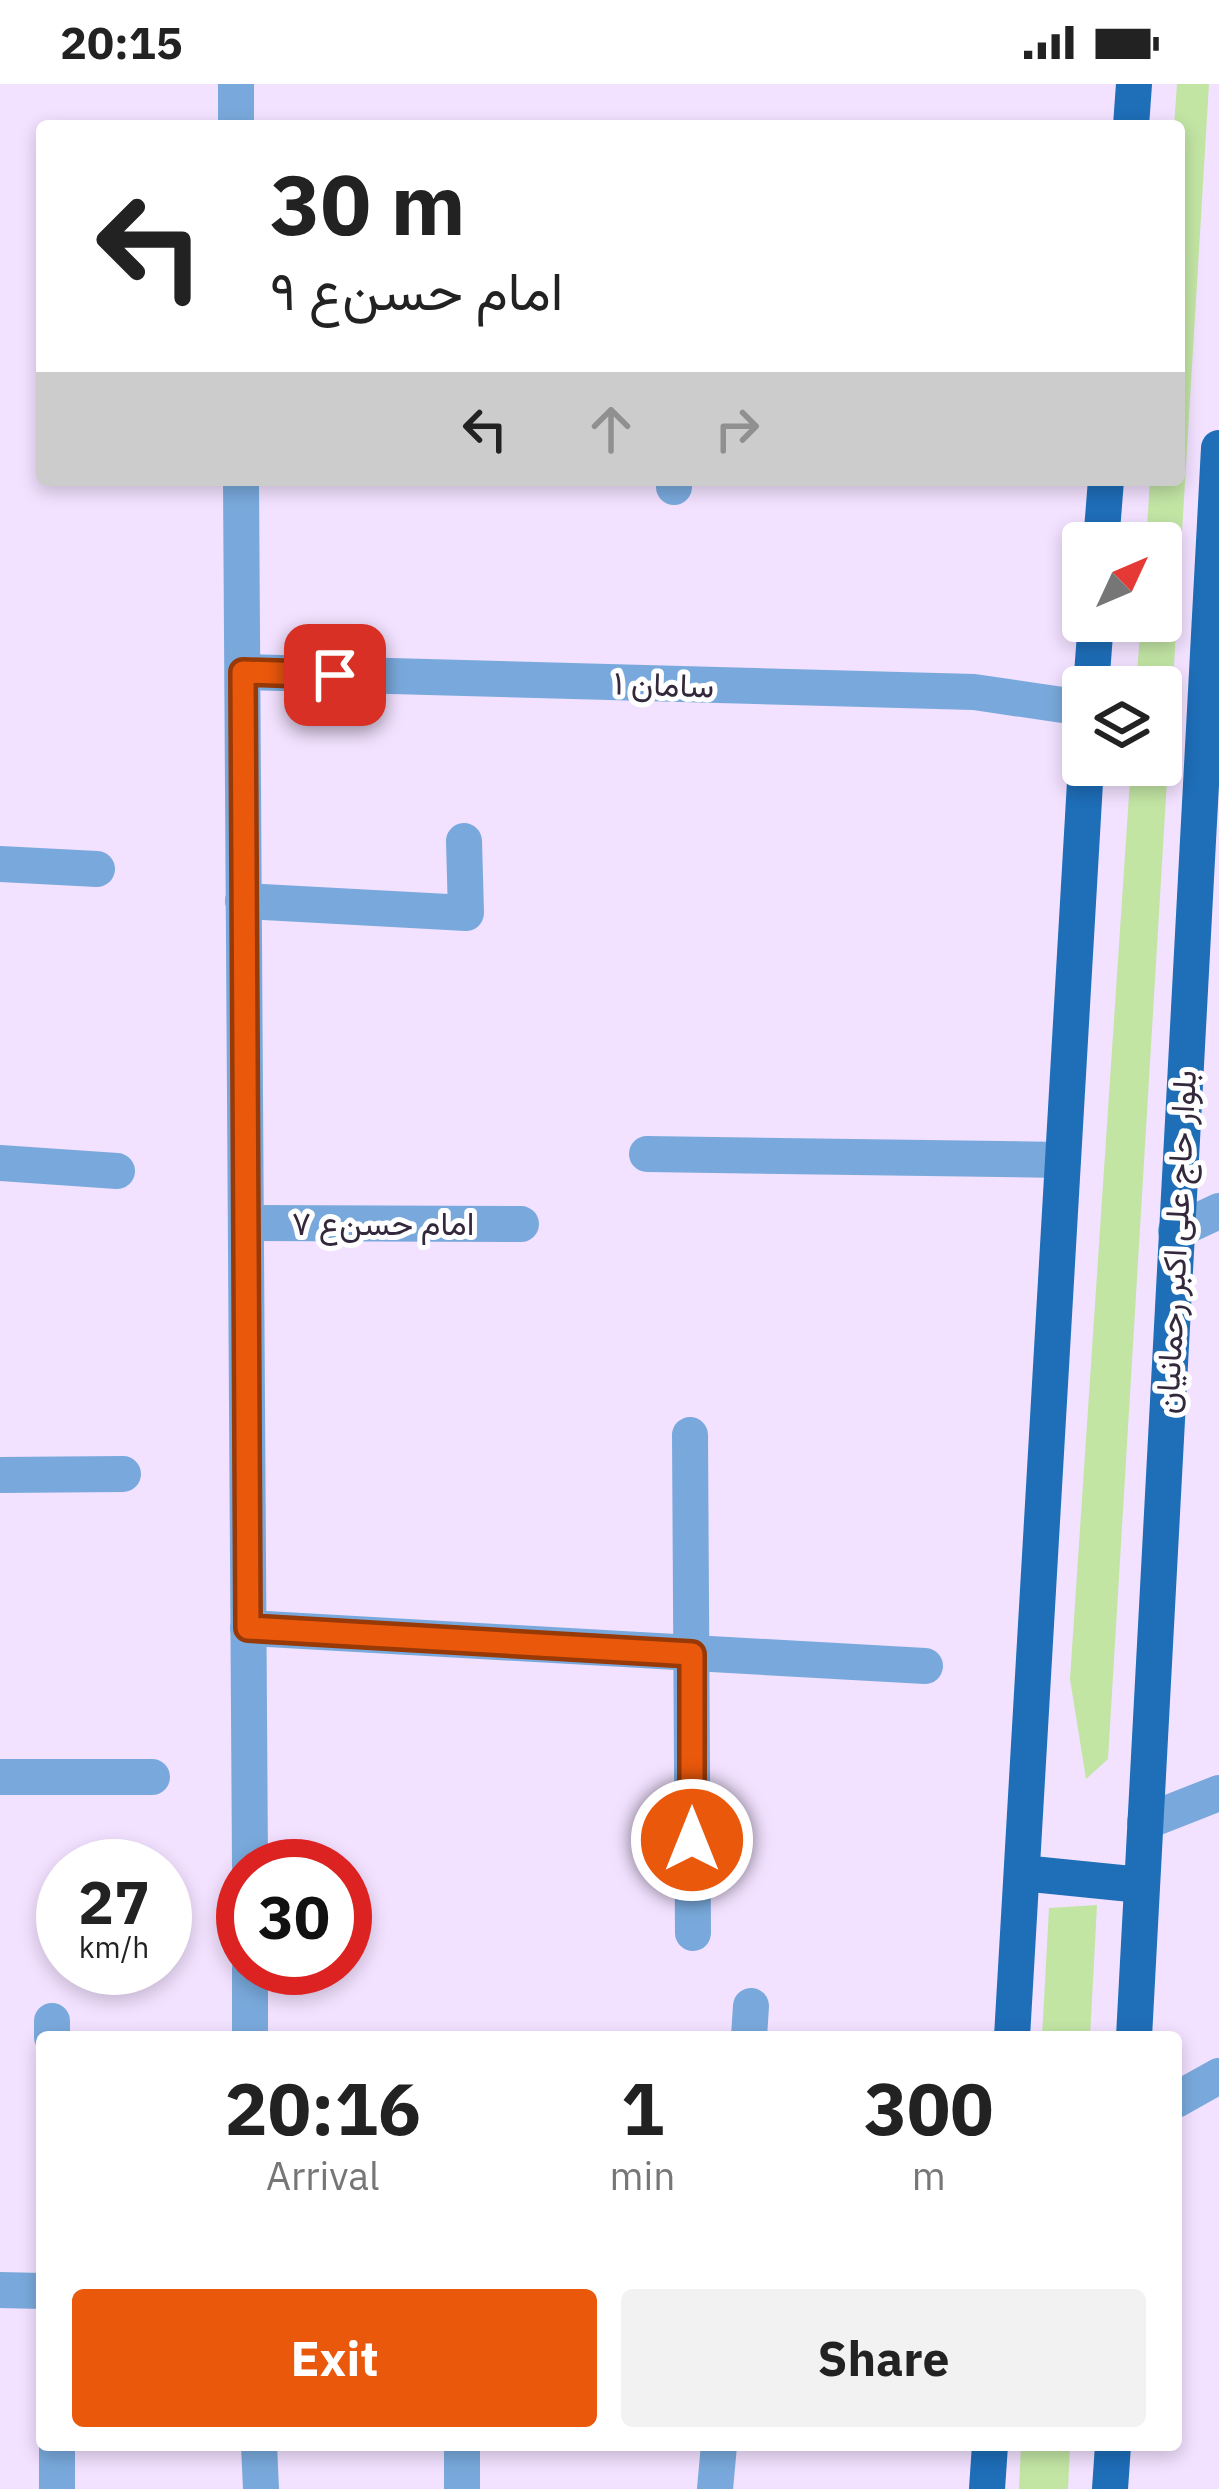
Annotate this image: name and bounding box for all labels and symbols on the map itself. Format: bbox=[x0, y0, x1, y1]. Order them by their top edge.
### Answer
north arrow bbox=[1062, 522, 1182, 642]
pin bbox=[284, 624, 386, 726]
street label: سامان ۱ bbox=[613, 660, 715, 707]
street label: بلوار حاج علی اکبر رحمانیان bbox=[1144, 1069, 1207, 1415]
street label: امام حسن‌ع ۷ bbox=[292, 1201, 474, 1246]
position arrow bbox=[629, 1777, 755, 1903]
speed limit sign: 30 bbox=[216, 1839, 372, 1995]

